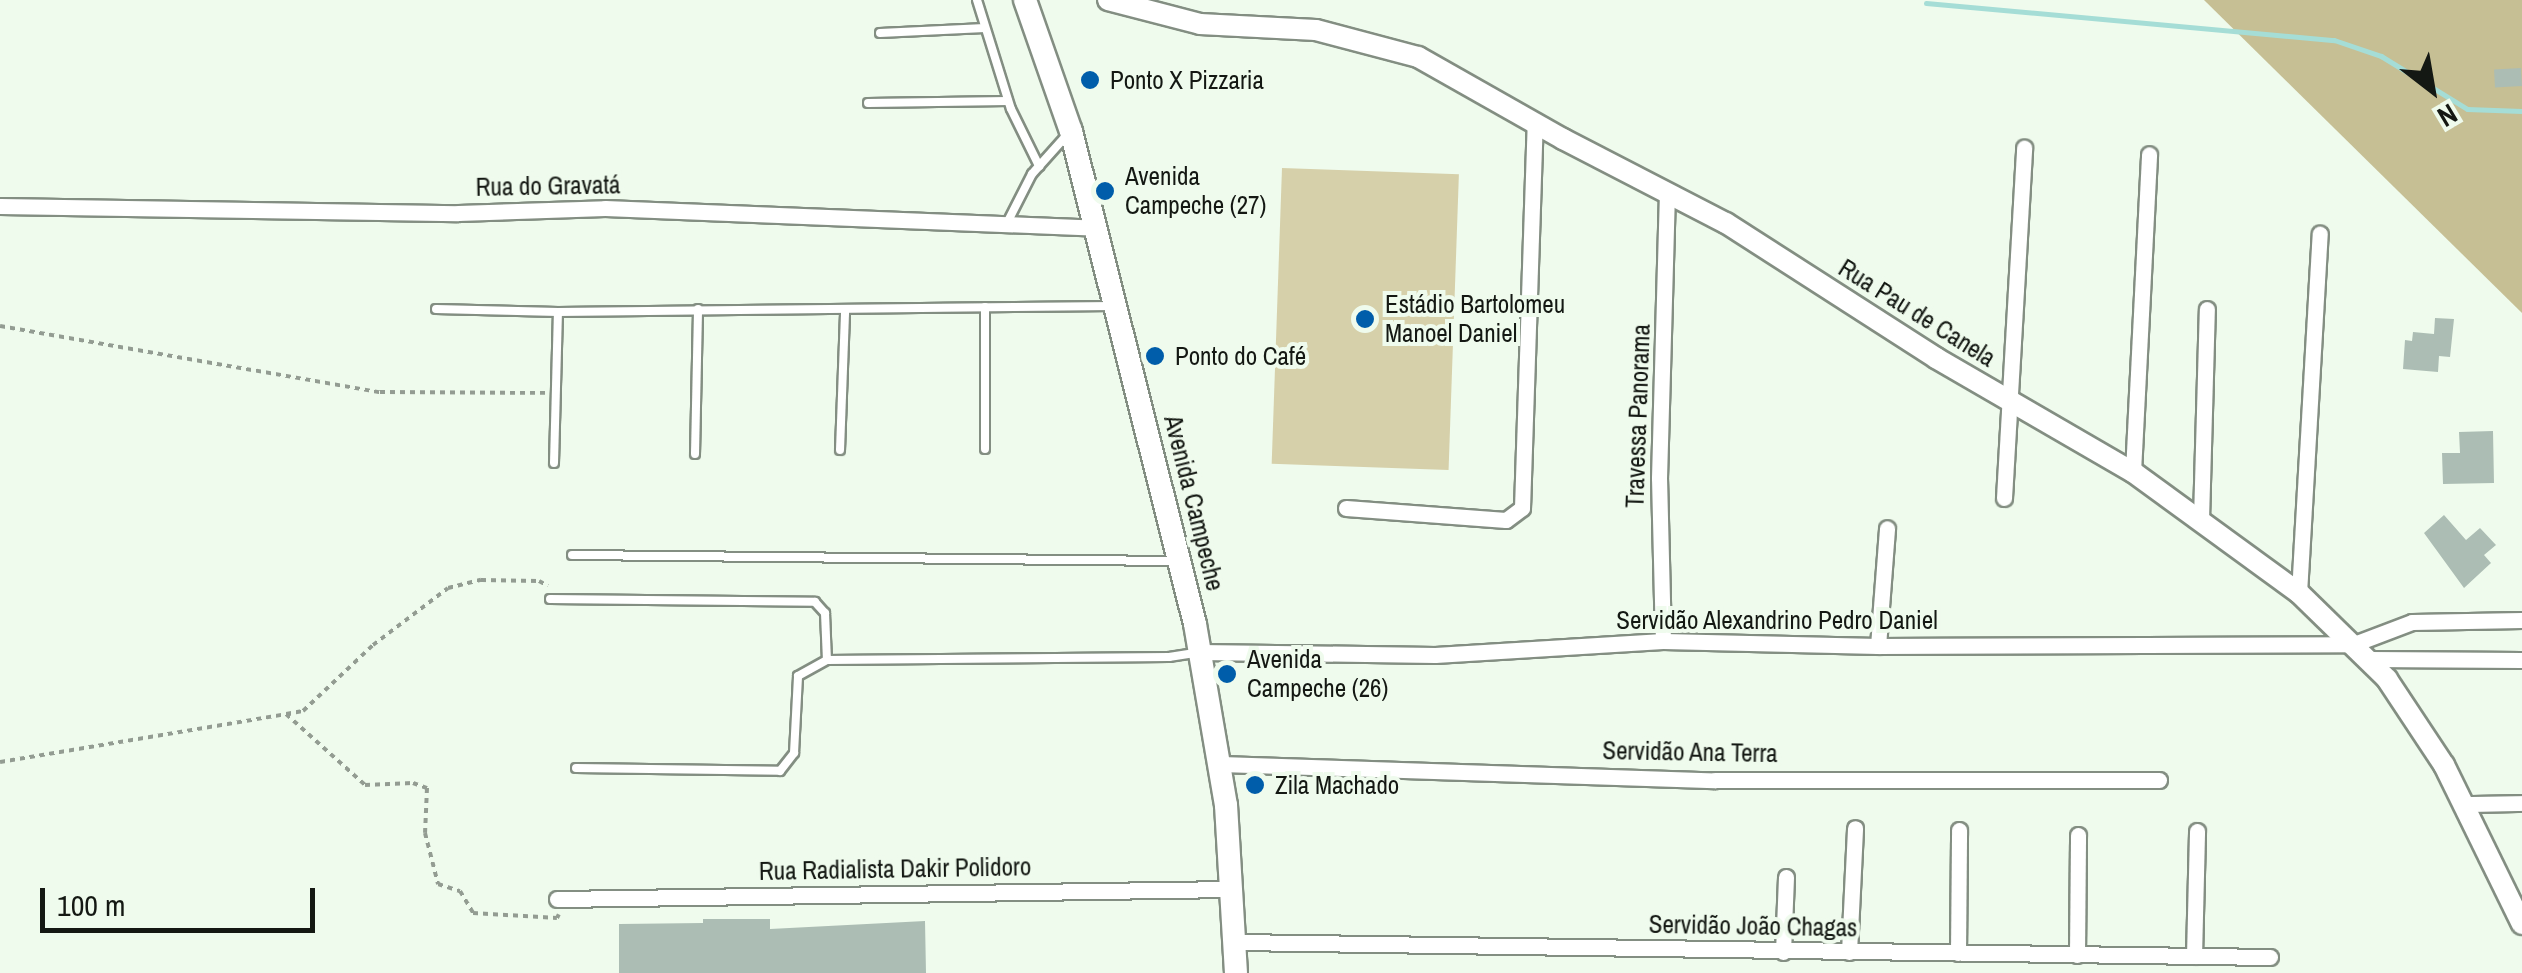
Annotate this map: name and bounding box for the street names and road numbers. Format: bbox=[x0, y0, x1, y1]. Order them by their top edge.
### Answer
street label: Rua do Gravatá bbox=[475, 170, 621, 202]
street label: Rua Pau de Canela bbox=[1833, 253, 2001, 373]
street label: Travessa Panorama bbox=[1620, 324, 1656, 508]
street label: Avenida Campeche bbox=[1158, 412, 1230, 594]
street label: Servidão Alexandrino Pedro Daniel bbox=[1616, 605, 1938, 635]
street label: Servidão Ana Terra bbox=[1601, 735, 1779, 769]
street label: Rua Radialista Dakir Polidoro bbox=[759, 852, 1031, 886]
street label: Servidão João Chagas bbox=[1648, 909, 1858, 943]

